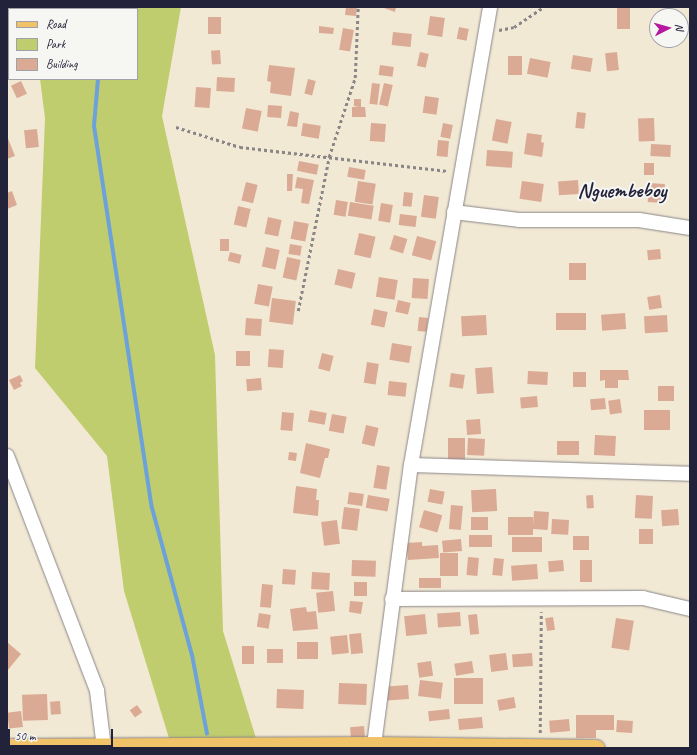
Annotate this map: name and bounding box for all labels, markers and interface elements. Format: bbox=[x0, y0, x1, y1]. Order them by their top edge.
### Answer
legend bbox=[8, 8, 138, 80]
north arrow bbox=[649, 8, 689, 48]
text: Road bbox=[46, 16, 66, 32]
text: N bbox=[673, 23, 687, 31]
text: Park bbox=[46, 36, 65, 52]
text: Building bbox=[46, 56, 78, 72]
district label: Nguembeboy bbox=[578, 177, 666, 203]
scale bar bbox=[10, 721, 115, 747]
text: 50 m bbox=[15, 728, 35, 744]

